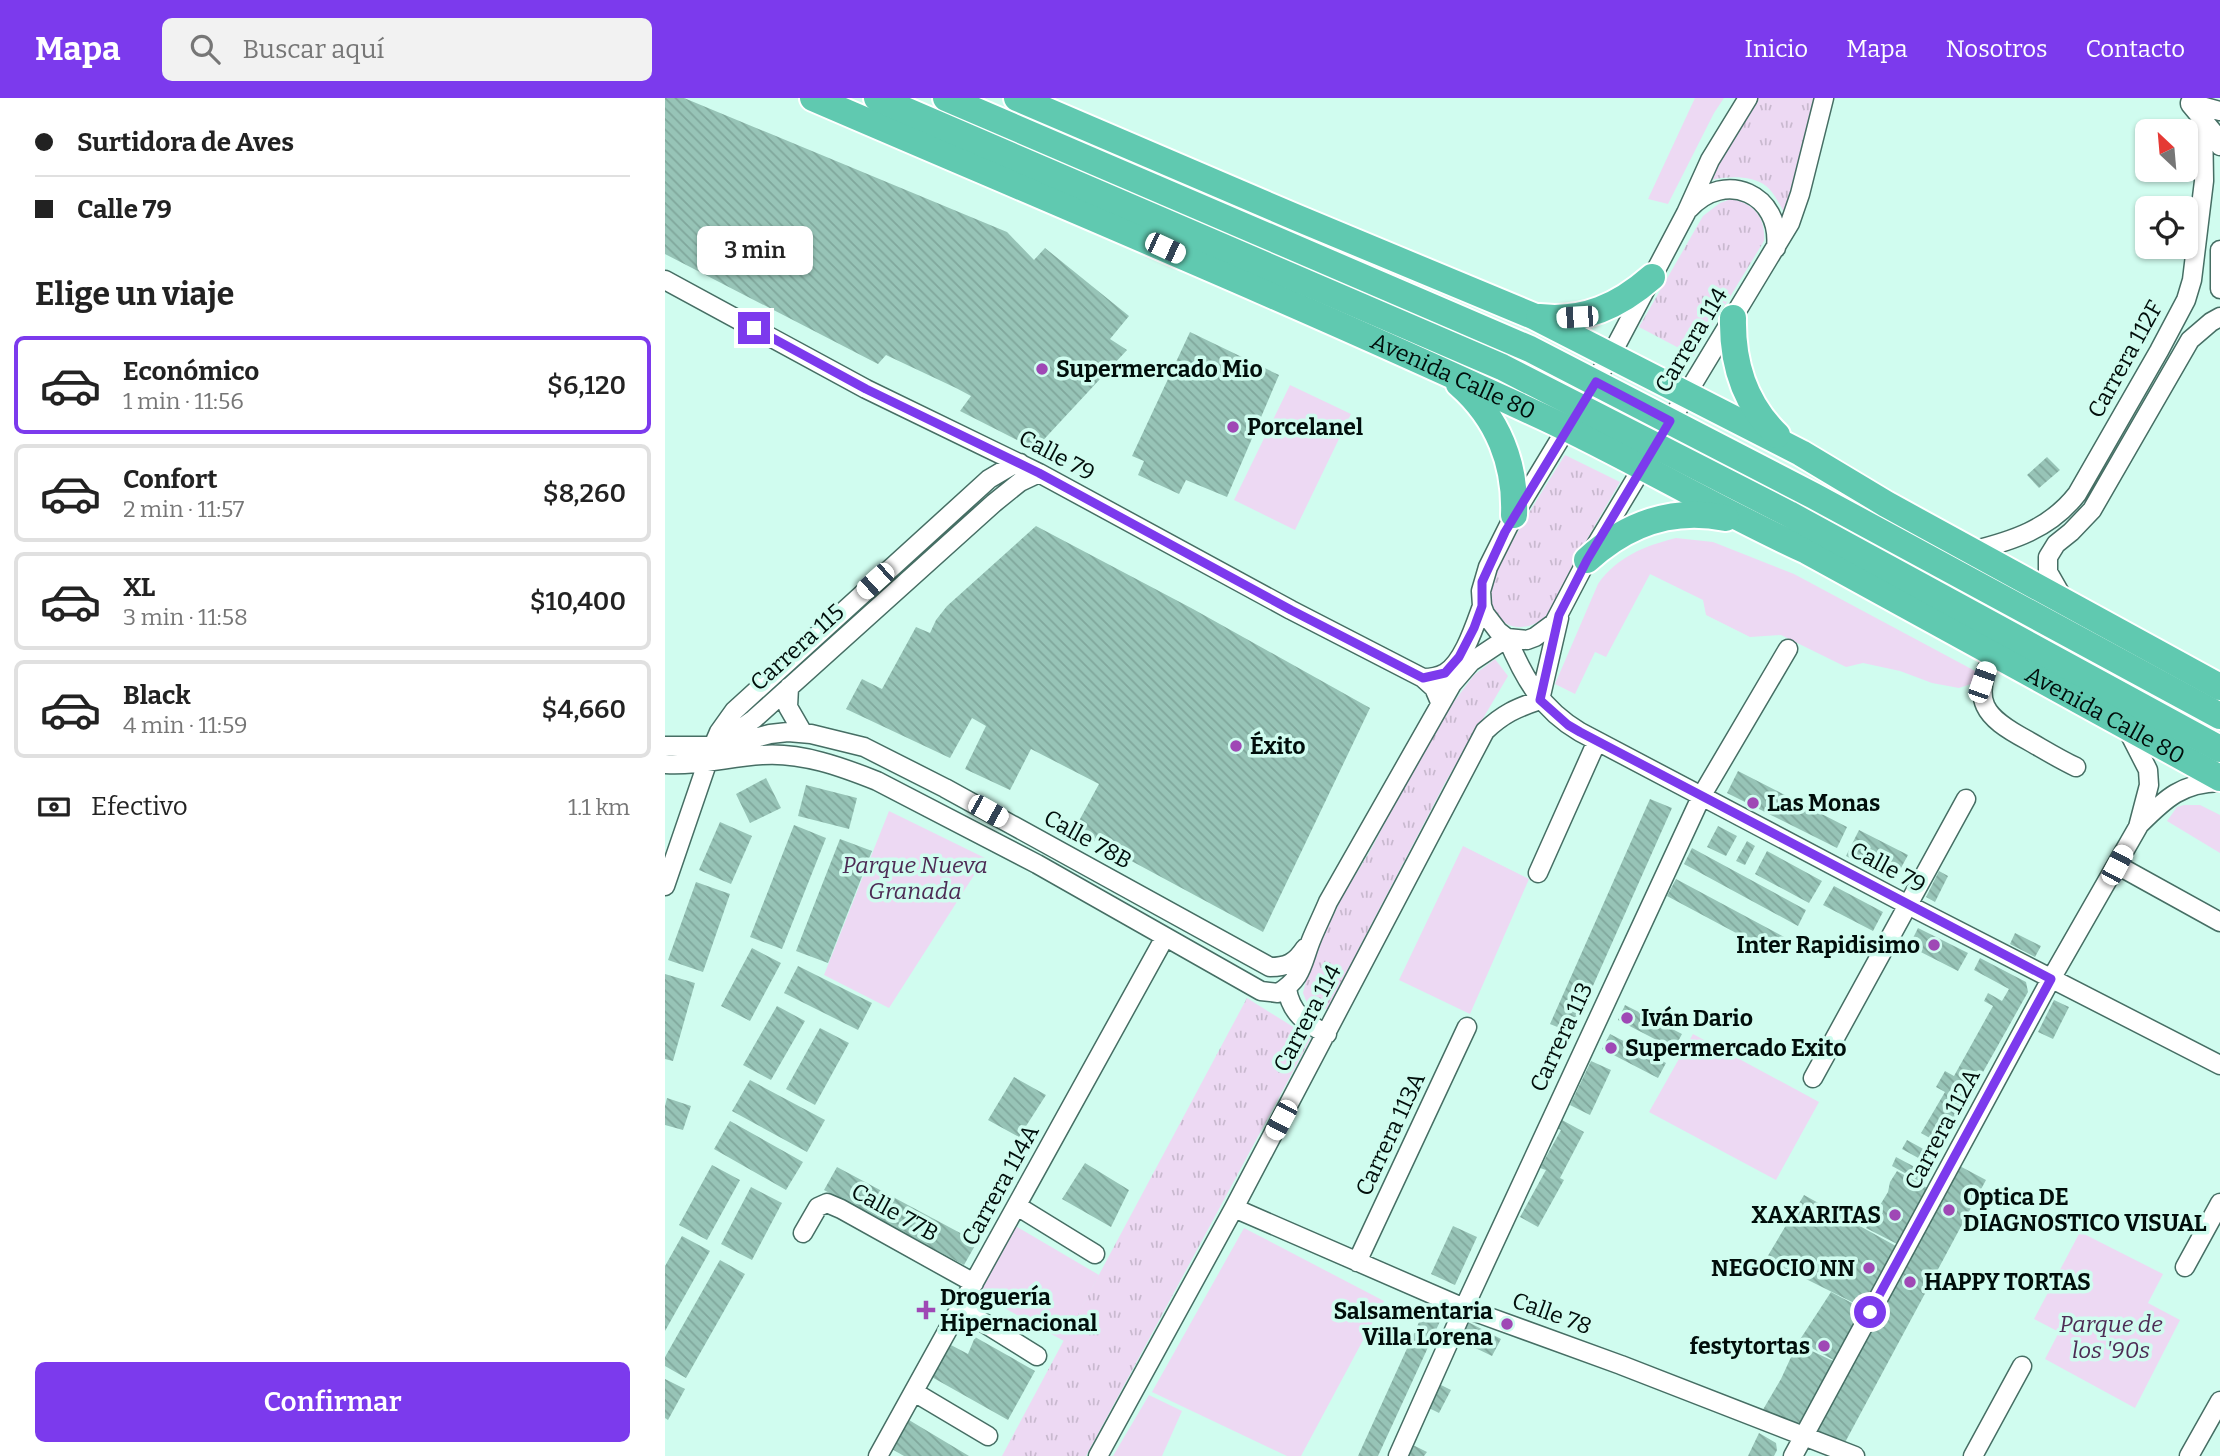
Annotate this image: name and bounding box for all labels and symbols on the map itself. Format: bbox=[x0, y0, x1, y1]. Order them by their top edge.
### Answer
north arrow bbox=[2135, 119, 2198, 182]
callout: 3 min bbox=[696, 226, 812, 275]
car bbox=[1142, 230, 1189, 266]
street label: Carrera 114 bbox=[1649, 282, 1734, 398]
street label: Carrera 112F bbox=[2081, 295, 2169, 423]
car bbox=[1556, 305, 1599, 329]
route end bbox=[738, 312, 770, 344]
street label: Avenida Calle 80 bbox=[1367, 327, 1540, 426]
place label: Supermercado Mio bbox=[1056, 355, 1263, 383]
marker: Supermercado Mio bbox=[1034, 361, 1050, 377]
place label: Porcelanel bbox=[1247, 413, 1363, 441]
marker: Porcelanel bbox=[1225, 419, 1241, 435]
street label: Calle 79 bbox=[1014, 423, 1100, 487]
car bbox=[853, 559, 898, 603]
street label: Carrera 115 bbox=[744, 598, 850, 696]
car bbox=[1966, 659, 1999, 705]
street label: Avenida Calle 80 bbox=[2021, 660, 2190, 770]
place label: Éxito bbox=[1250, 730, 1306, 760]
marker: Éxito bbox=[1228, 738, 1244, 754]
place label: Las Monas bbox=[1767, 789, 1880, 817]
car bbox=[965, 792, 1012, 830]
marker: Las Monas bbox=[1745, 795, 1761, 811]
street label: Calle 78B bbox=[1039, 803, 1137, 875]
street label: Calle 79 bbox=[1845, 835, 1931, 899]
car bbox=[2098, 842, 2137, 888]
park label: Parque Nueva Granada bbox=[842, 851, 988, 905]
place label: Inter Rapidisimo bbox=[1736, 931, 1920, 959]
marker: Inter Rapidisimo bbox=[1926, 937, 1942, 953]
street label: Carrera 114 bbox=[1267, 959, 1347, 1077]
street label: Carrera 113 bbox=[1523, 978, 1599, 1096]
place label: Iván Dario bbox=[1641, 1004, 1753, 1032]
marker: Iván Dario bbox=[1619, 1010, 1635, 1026]
place label: Supermercado Exito bbox=[1625, 1034, 1847, 1062]
marker: Supermercado Exito bbox=[1603, 1040, 1619, 1056]
street label: Carrera 112A bbox=[1898, 1063, 1986, 1194]
street label: Carrera 113A bbox=[1349, 1067, 1431, 1200]
car bbox=[1262, 1097, 1301, 1143]
street label: Carrera 114A bbox=[955, 1119, 1045, 1250]
street label: Calle 77B bbox=[847, 1177, 943, 1247]
place label: Optica DE DIAGNOSTICO VISUAL bbox=[1963, 1183, 2207, 1237]
place label: XAXARITAS bbox=[1751, 1201, 1881, 1229]
marker: Optica DE DIAGNOSTICO VISUAL bbox=[1941, 1202, 1957, 1218]
marker: XAXARITAS bbox=[1887, 1207, 1903, 1223]
place label: NEGOCIO NN bbox=[1711, 1254, 1855, 1282]
marker: NEGOCIO NN bbox=[1861, 1260, 1877, 1276]
place label: HAPPY TORTAS bbox=[1924, 1268, 2091, 1296]
marker: HAPPY TORTAS bbox=[1902, 1274, 1918, 1290]
place label: Droguería Hipernacional bbox=[940, 1283, 1097, 1337]
street label: Calle 78 bbox=[1509, 1286, 1595, 1340]
route start bbox=[1854, 1296, 1886, 1328]
place label: Salsamentaria Villa Lorena bbox=[1333, 1297, 1493, 1351]
marker: Droguería Hipernacional bbox=[918, 1302, 934, 1318]
park label: Parque de los '90s bbox=[2059, 1310, 2163, 1364]
marker: Salsamentaria Villa Lorena bbox=[1499, 1316, 1515, 1332]
place label: festytortas bbox=[1690, 1332, 1810, 1360]
marker: festytortas bbox=[1816, 1338, 1832, 1354]

